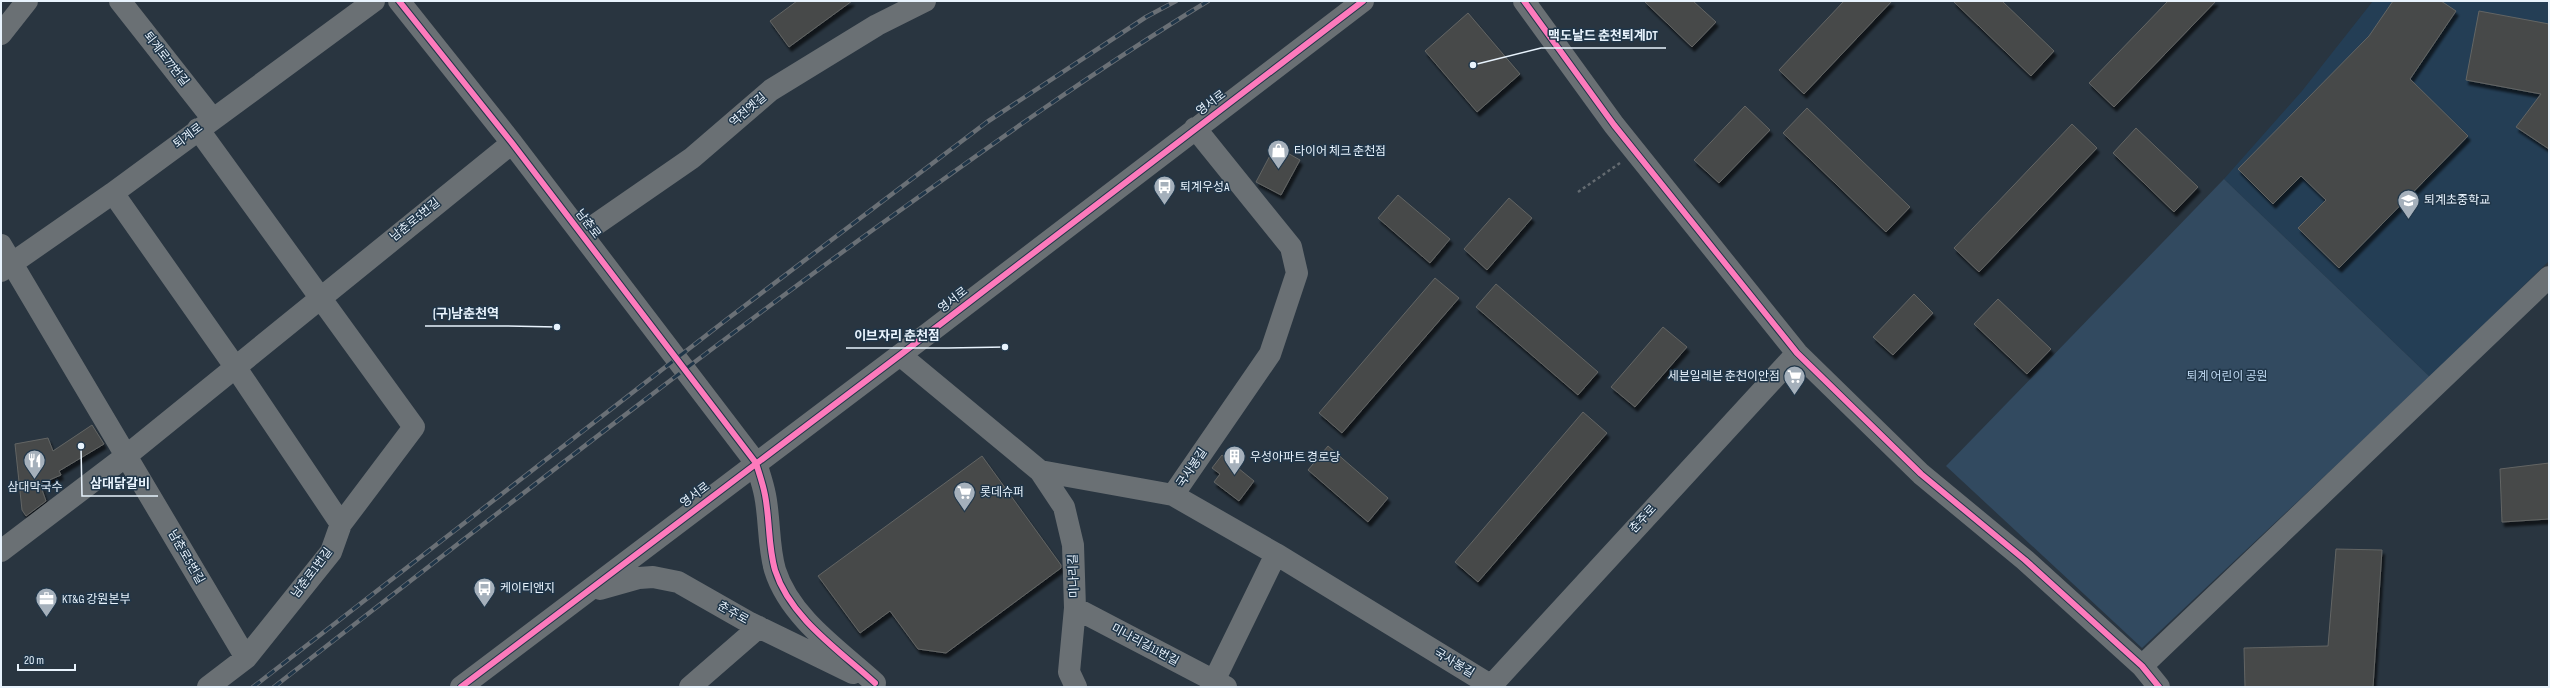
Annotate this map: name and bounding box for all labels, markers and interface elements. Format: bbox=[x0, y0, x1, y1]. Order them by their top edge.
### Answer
callout: 맥도날드 춘천퇴계DT bbox=[1541, 23, 1666, 48]
text: 맥도날드 춘천퇴계DT bbox=[1548, 28, 1658, 44]
street label: 퇴계로77번길 bbox=[140, 29, 192, 89]
street label: 영서로 bbox=[1193, 87, 1229, 119]
street label: 역전옛길 bbox=[726, 90, 770, 130]
street label: 퇴계로 bbox=[170, 120, 206, 152]
shop icon: 타이어 체크 춘천점 bbox=[1265, 138, 1291, 171]
place label: 타이어 체크 춘천점 bbox=[1294, 144, 1386, 159]
bus stop icon: 퇴계우성A bbox=[1152, 174, 1178, 207]
place label: 퇴계우성A bbox=[1180, 180, 1230, 195]
school or university icon: 퇴계초중학교 bbox=[2395, 187, 2421, 220]
place label: 퇴계초중학교 bbox=[2424, 193, 2490, 208]
street label: 남춘로5번길 bbox=[387, 195, 443, 245]
street label: 남춘로 bbox=[572, 206, 604, 242]
street label: 영서로 bbox=[935, 284, 971, 316]
callout: (구)남춘천역 bbox=[425, 301, 507, 326]
text: (구)남춘천역 bbox=[433, 306, 499, 322]
callout: 이브자리 춘천점 bbox=[846, 323, 948, 348]
text: 이브자리 춘천점 bbox=[854, 328, 940, 344]
supermarket icon: 세븐일레븐 춘천이안점 bbox=[1782, 363, 1808, 396]
place label: 세븐일레븐 춘천이안점 bbox=[1668, 369, 1780, 384]
park label: 퇴계 어린이 공원 bbox=[2186, 369, 2268, 384]
building icon: 우성아파트 경로당 bbox=[1221, 444, 1247, 477]
street label: 국사봉길 bbox=[1173, 445, 1211, 491]
restaurant icon: 삼대막국수 bbox=[22, 447, 48, 480]
place label: 우성아파트 경로당 bbox=[1250, 450, 1340, 465]
callout: 삼대닭갈비 bbox=[82, 471, 158, 496]
text: 삼대닭갈비 bbox=[90, 476, 150, 492]
street label: 영서로 bbox=[677, 479, 713, 511]
supermarket icon: 롯데슈퍼 bbox=[952, 479, 978, 512]
place label: 삼대막국수 bbox=[7, 480, 63, 495]
place label: 롯데슈퍼 bbox=[980, 485, 1024, 500]
street label: 춘주로 bbox=[1626, 502, 1660, 536]
street label: 남춘로5번길 bbox=[165, 527, 207, 587]
street label: 남춘로1번길 bbox=[288, 545, 336, 601]
street label: 미나리길 bbox=[1066, 554, 1082, 598]
bus stop icon: 케이티앤지 bbox=[472, 575, 498, 608]
place label: 케이티앤지 bbox=[500, 581, 555, 596]
office icon: KT&G 강원본부 bbox=[33, 586, 59, 619]
place label: KT&G 강원본부 bbox=[62, 592, 130, 607]
street label: 춘주로 bbox=[715, 598, 751, 628]
street label: 미나리길11번길 bbox=[1109, 621, 1181, 669]
street label: 국사봉길 bbox=[1431, 645, 1477, 681]
scale bar bbox=[18, 646, 75, 672]
text: 20 m bbox=[24, 653, 44, 668]

